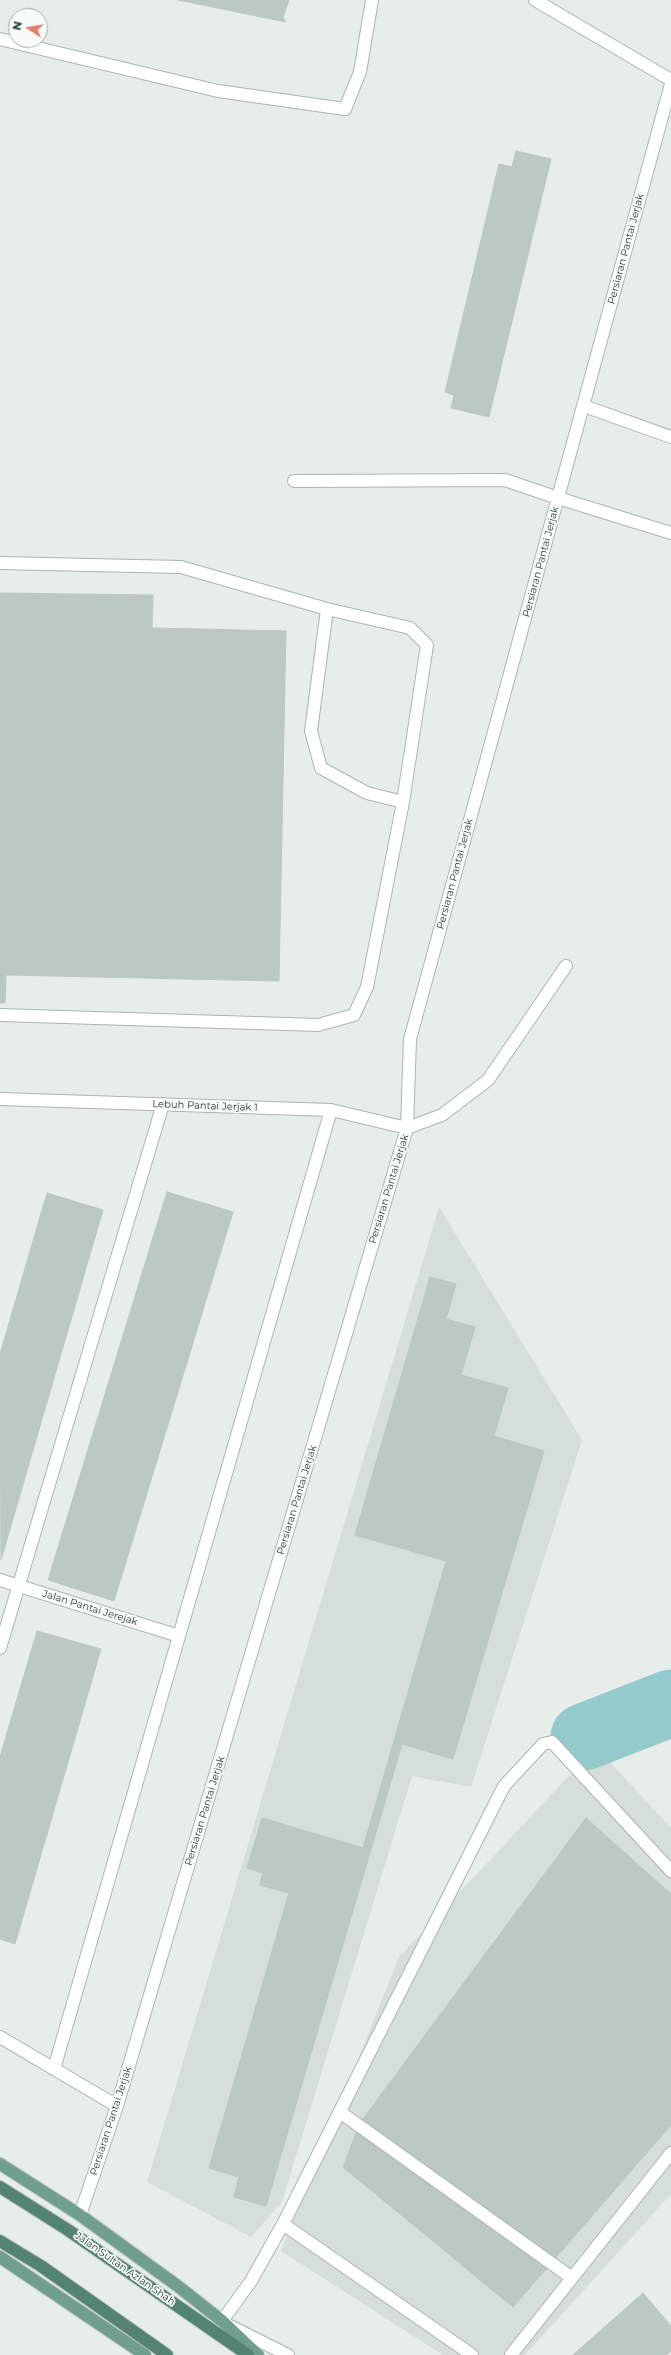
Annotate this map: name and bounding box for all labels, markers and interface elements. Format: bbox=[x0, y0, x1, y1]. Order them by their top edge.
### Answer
north arrow bbox=[8, 8, 48, 48]
text: N bbox=[9, 20, 25, 32]
street label: Persiaran Pantai Jerjak bbox=[605, 192, 647, 306]
street label: Persiaran Pantai Jerjak bbox=[520, 505, 562, 619]
street label: Persiaran Pantai Jerjak bbox=[434, 817, 476, 931]
street label: Lebuh Pantai Jerjak 1 bbox=[152, 1098, 258, 1114]
street label: Persiaran Pantai Jerjak bbox=[367, 1133, 411, 1245]
street label: Persiaran Pantai Jerjak bbox=[275, 1444, 319, 1556]
street label: Jalan Pantai Jerejak bbox=[41, 1588, 139, 1628]
street label: Persiaran Pantai Jerjak bbox=[183, 1755, 227, 1867]
street label: Persiaran Pantai Jerjak bbox=[88, 2065, 134, 2177]
street label: Jalan Sultan Azlan Shah bbox=[73, 2230, 177, 2308]

